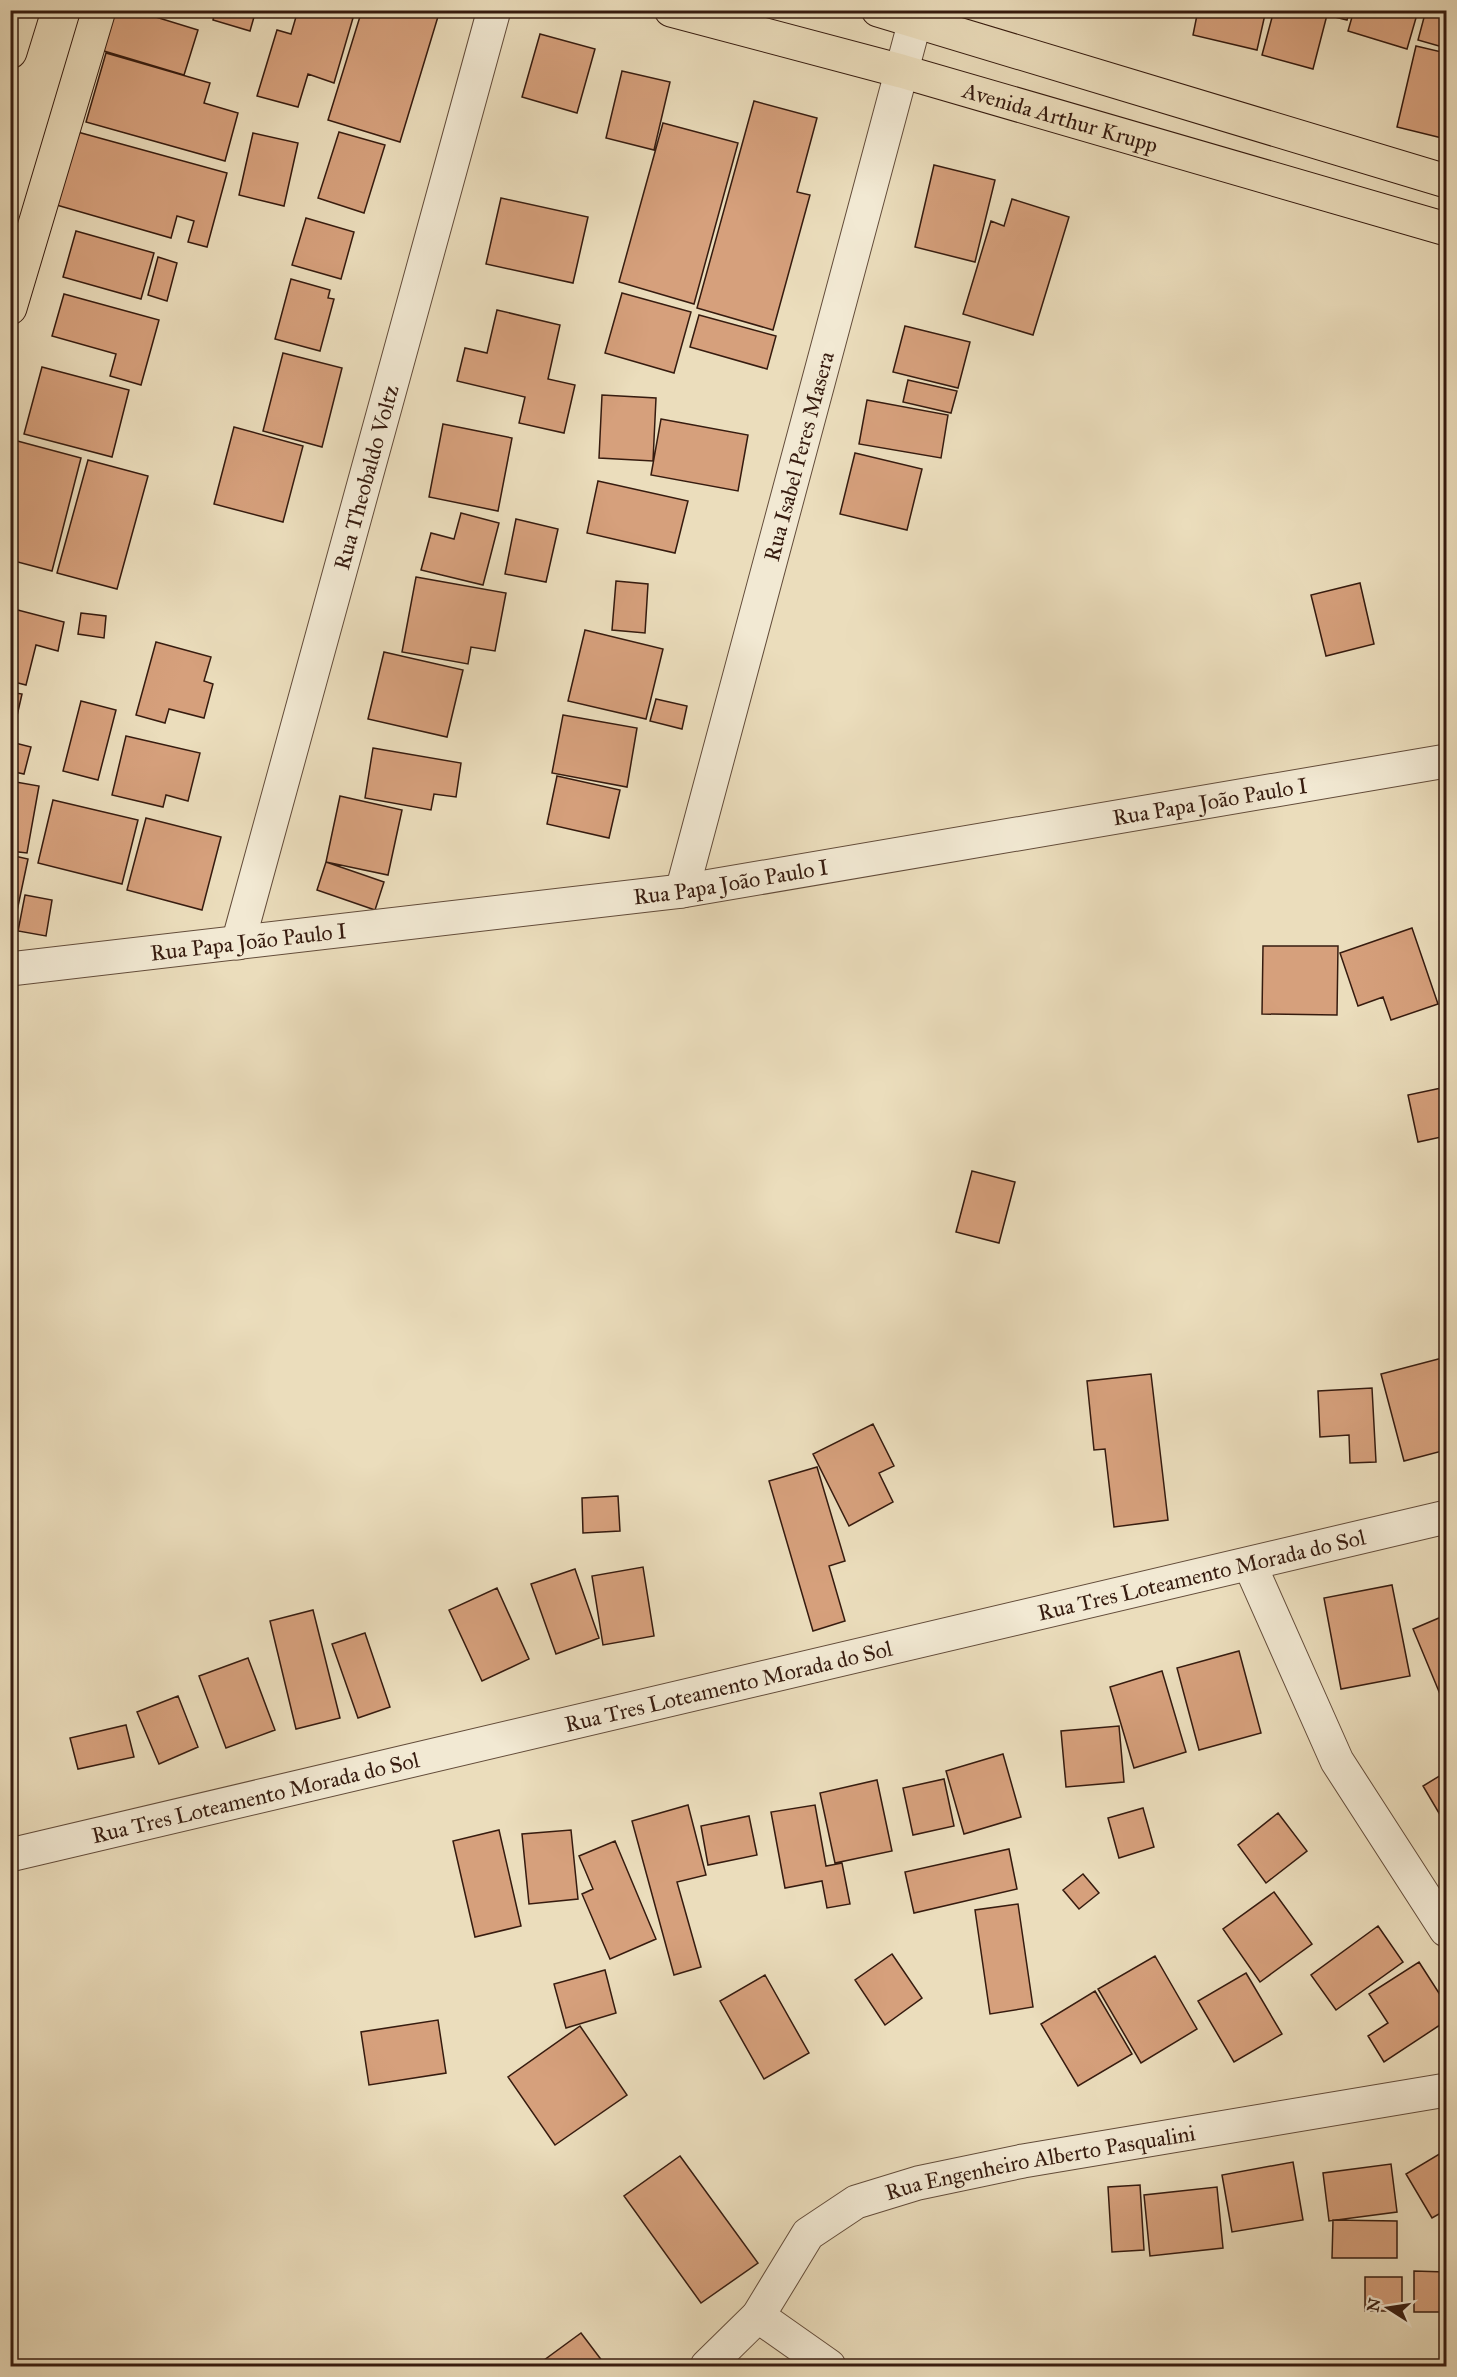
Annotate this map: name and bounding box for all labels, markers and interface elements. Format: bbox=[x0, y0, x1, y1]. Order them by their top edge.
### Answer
street label: Avenida Arthur Krupp bbox=[959, 76, 1161, 158]
street label: Rua Isabel Peres Masera bbox=[757, 348, 840, 564]
street label: Rua Theobaldo Voltz bbox=[328, 382, 404, 573]
street label: Rua Papa João Paulo I bbox=[1110, 771, 1309, 831]
street label: Rua Papa João Paulo I bbox=[632, 853, 830, 910]
street label: Rua Papa João Paulo I bbox=[149, 917, 348, 966]
street label: Rua Tres Loteamento Morada do Sol bbox=[1035, 1523, 1368, 1626]
street label: Rua Tres Loteamento Morada do Sol bbox=[562, 1634, 895, 1738]
street label: Rua Tres Loteamento Morada do Sol bbox=[89, 1746, 422, 1849]
street label: Rua Engenheiro Alberto Pasqualini bbox=[882, 2119, 1197, 2206]
north arrow bbox=[1358, 2278, 1418, 2338]
text: N bbox=[1363, 2296, 1385, 2314]

